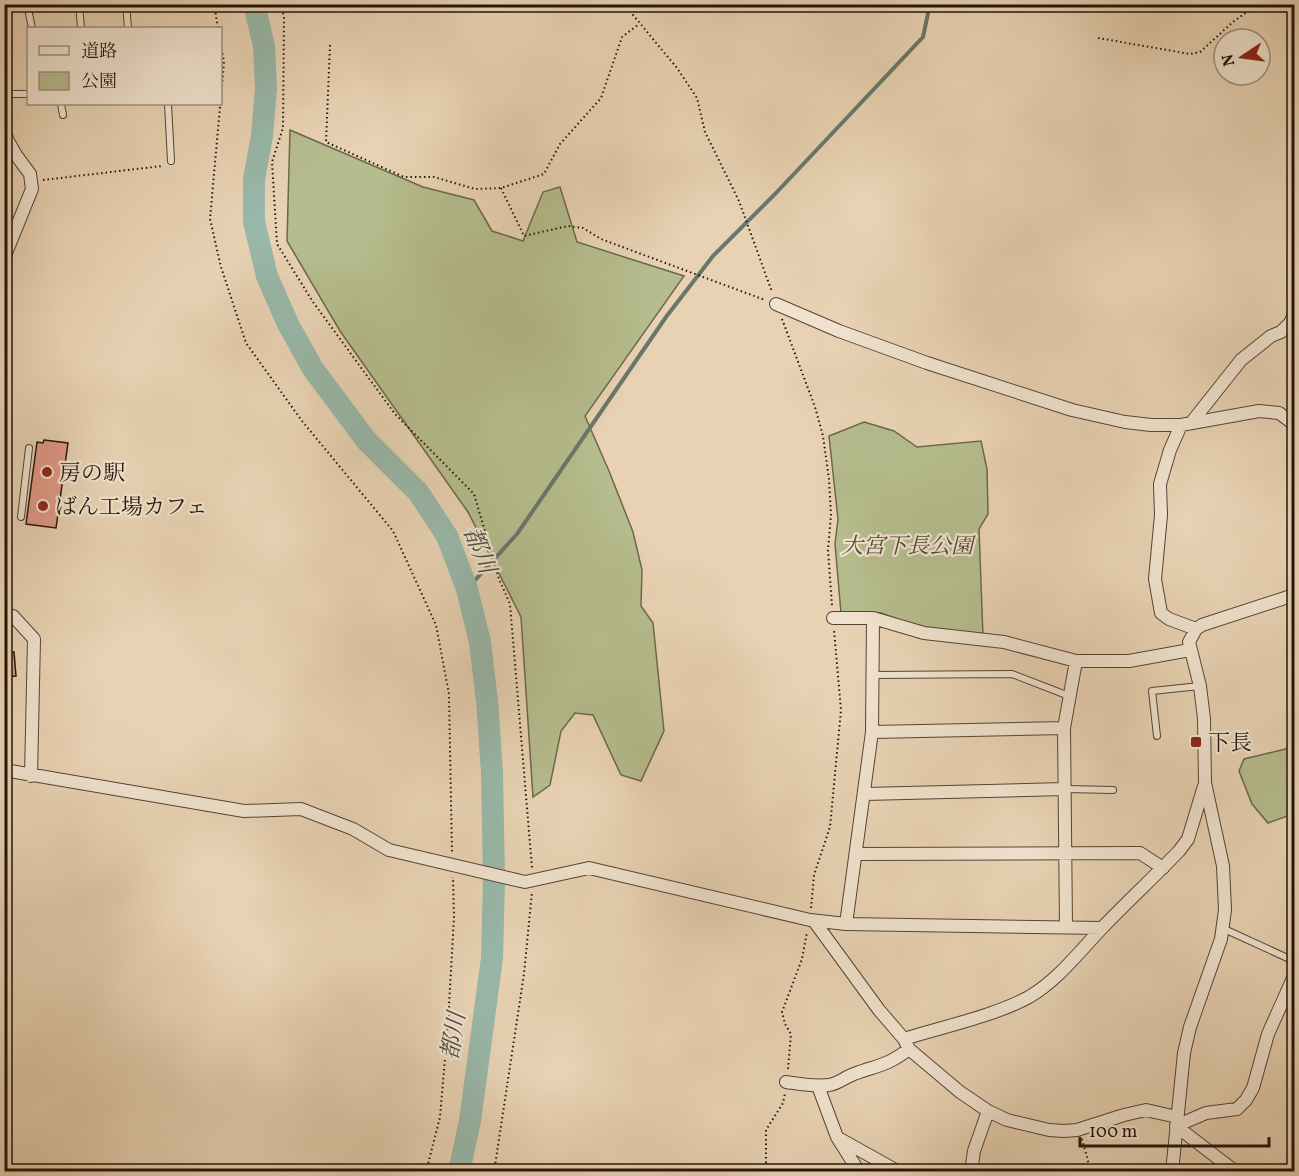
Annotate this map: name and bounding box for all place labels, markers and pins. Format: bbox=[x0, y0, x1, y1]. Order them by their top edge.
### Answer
place label: 房の駅 bbox=[59, 459, 125, 490]
marker: 房の駅 bbox=[40, 465, 54, 479]
place label: ばん工場カフェ bbox=[55, 493, 208, 524]
marker: ばん工場カフェ bbox=[36, 499, 50, 513]
place label: 下長 bbox=[1208, 729, 1252, 760]
marker: 下長 bbox=[1189, 735, 1203, 749]

